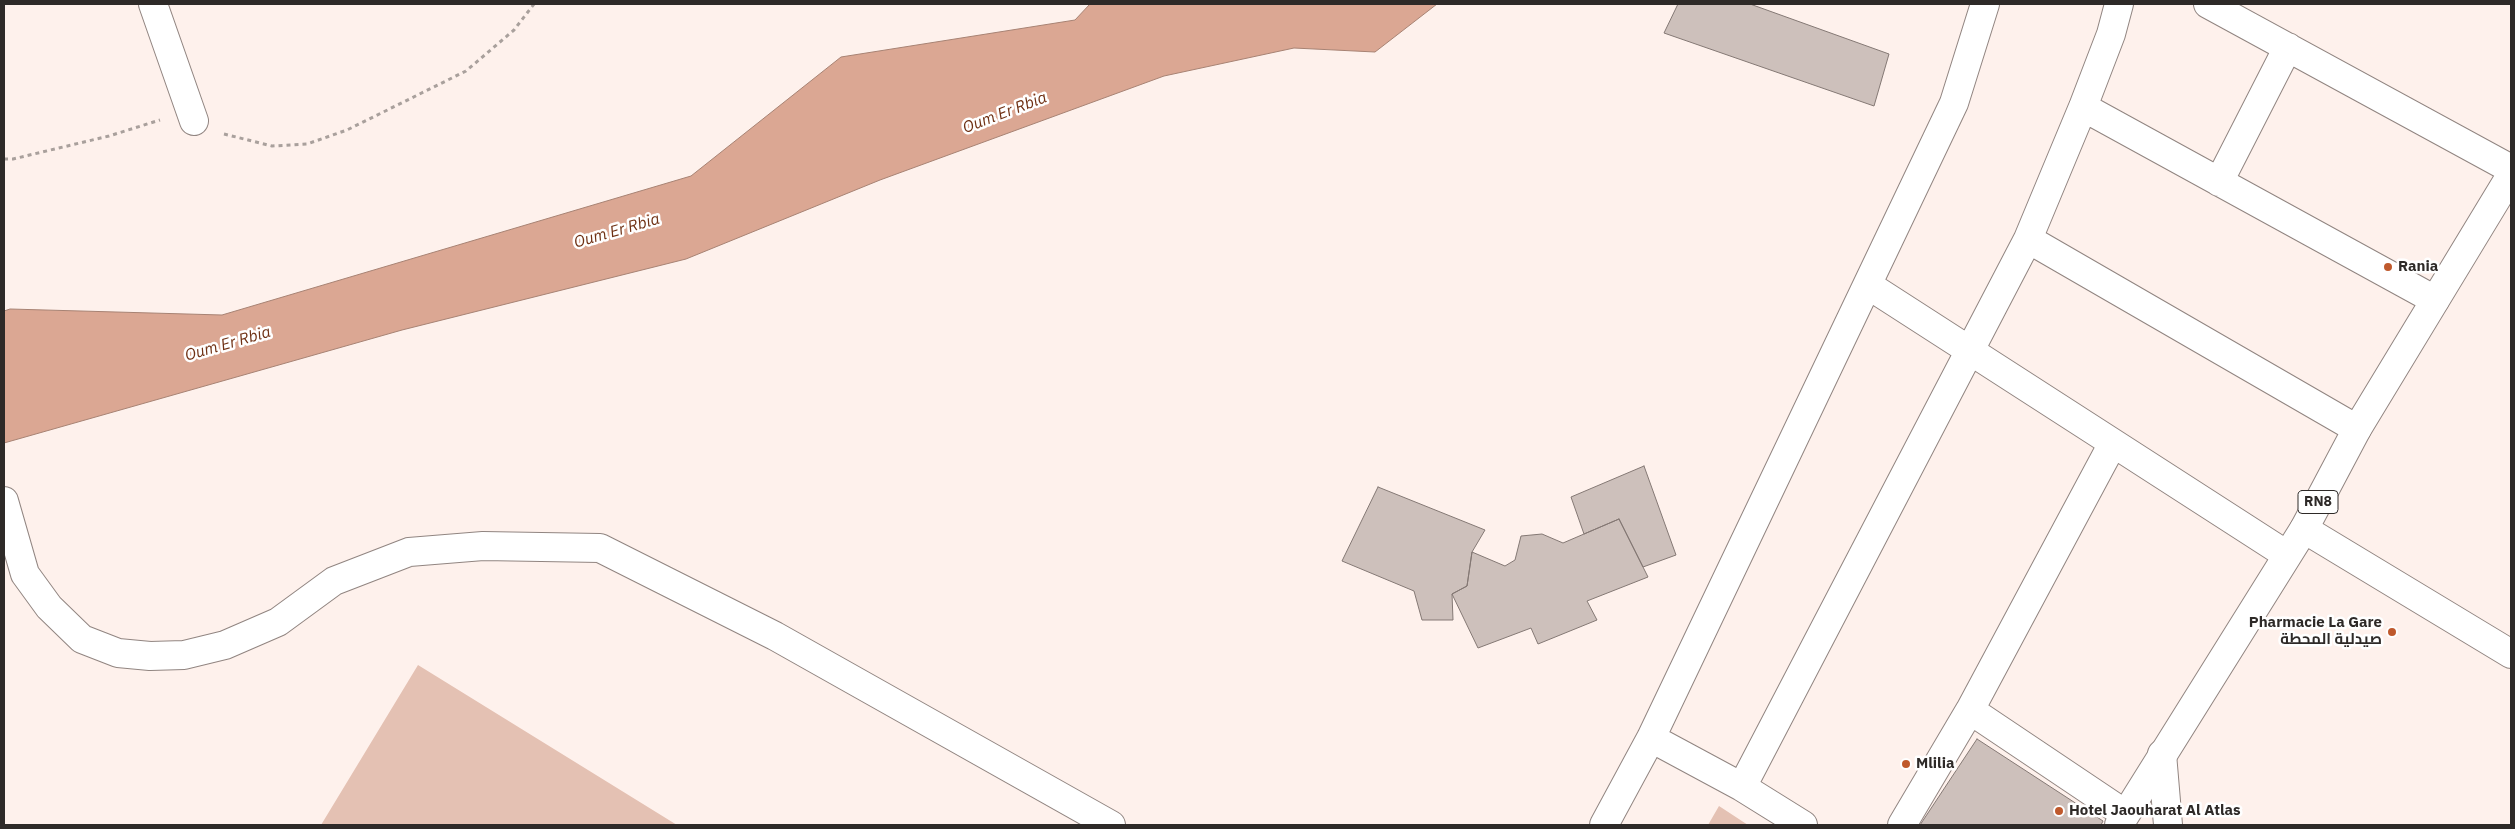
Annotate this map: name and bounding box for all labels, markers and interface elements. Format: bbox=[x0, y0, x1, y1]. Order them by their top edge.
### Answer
water label: Oum Er Rbia bbox=[960, 88, 1050, 138]
water label: Oum Er Rbia bbox=[572, 210, 662, 252]
place label: Rania bbox=[2398, 258, 2438, 276]
marker: Rania bbox=[2382, 261, 2394, 273]
water label: Oum Er Rbia bbox=[183, 323, 273, 365]
road number: RN8 bbox=[2298, 491, 2338, 514]
place label: Pharmacie La Gare صيدلية المحطة bbox=[2249, 614, 2382, 649]
marker: Pharmacie La Gare صيدلية المحطة bbox=[2386, 626, 2398, 638]
place label: Mlilia bbox=[1916, 755, 1954, 773]
marker: Mlilia bbox=[1900, 758, 1912, 770]
place label: Hotel Jaouharat Al Atlas bbox=[2069, 802, 2241, 820]
marker: Hotel Jaouharat Al Atlas bbox=[2053, 805, 2065, 817]

